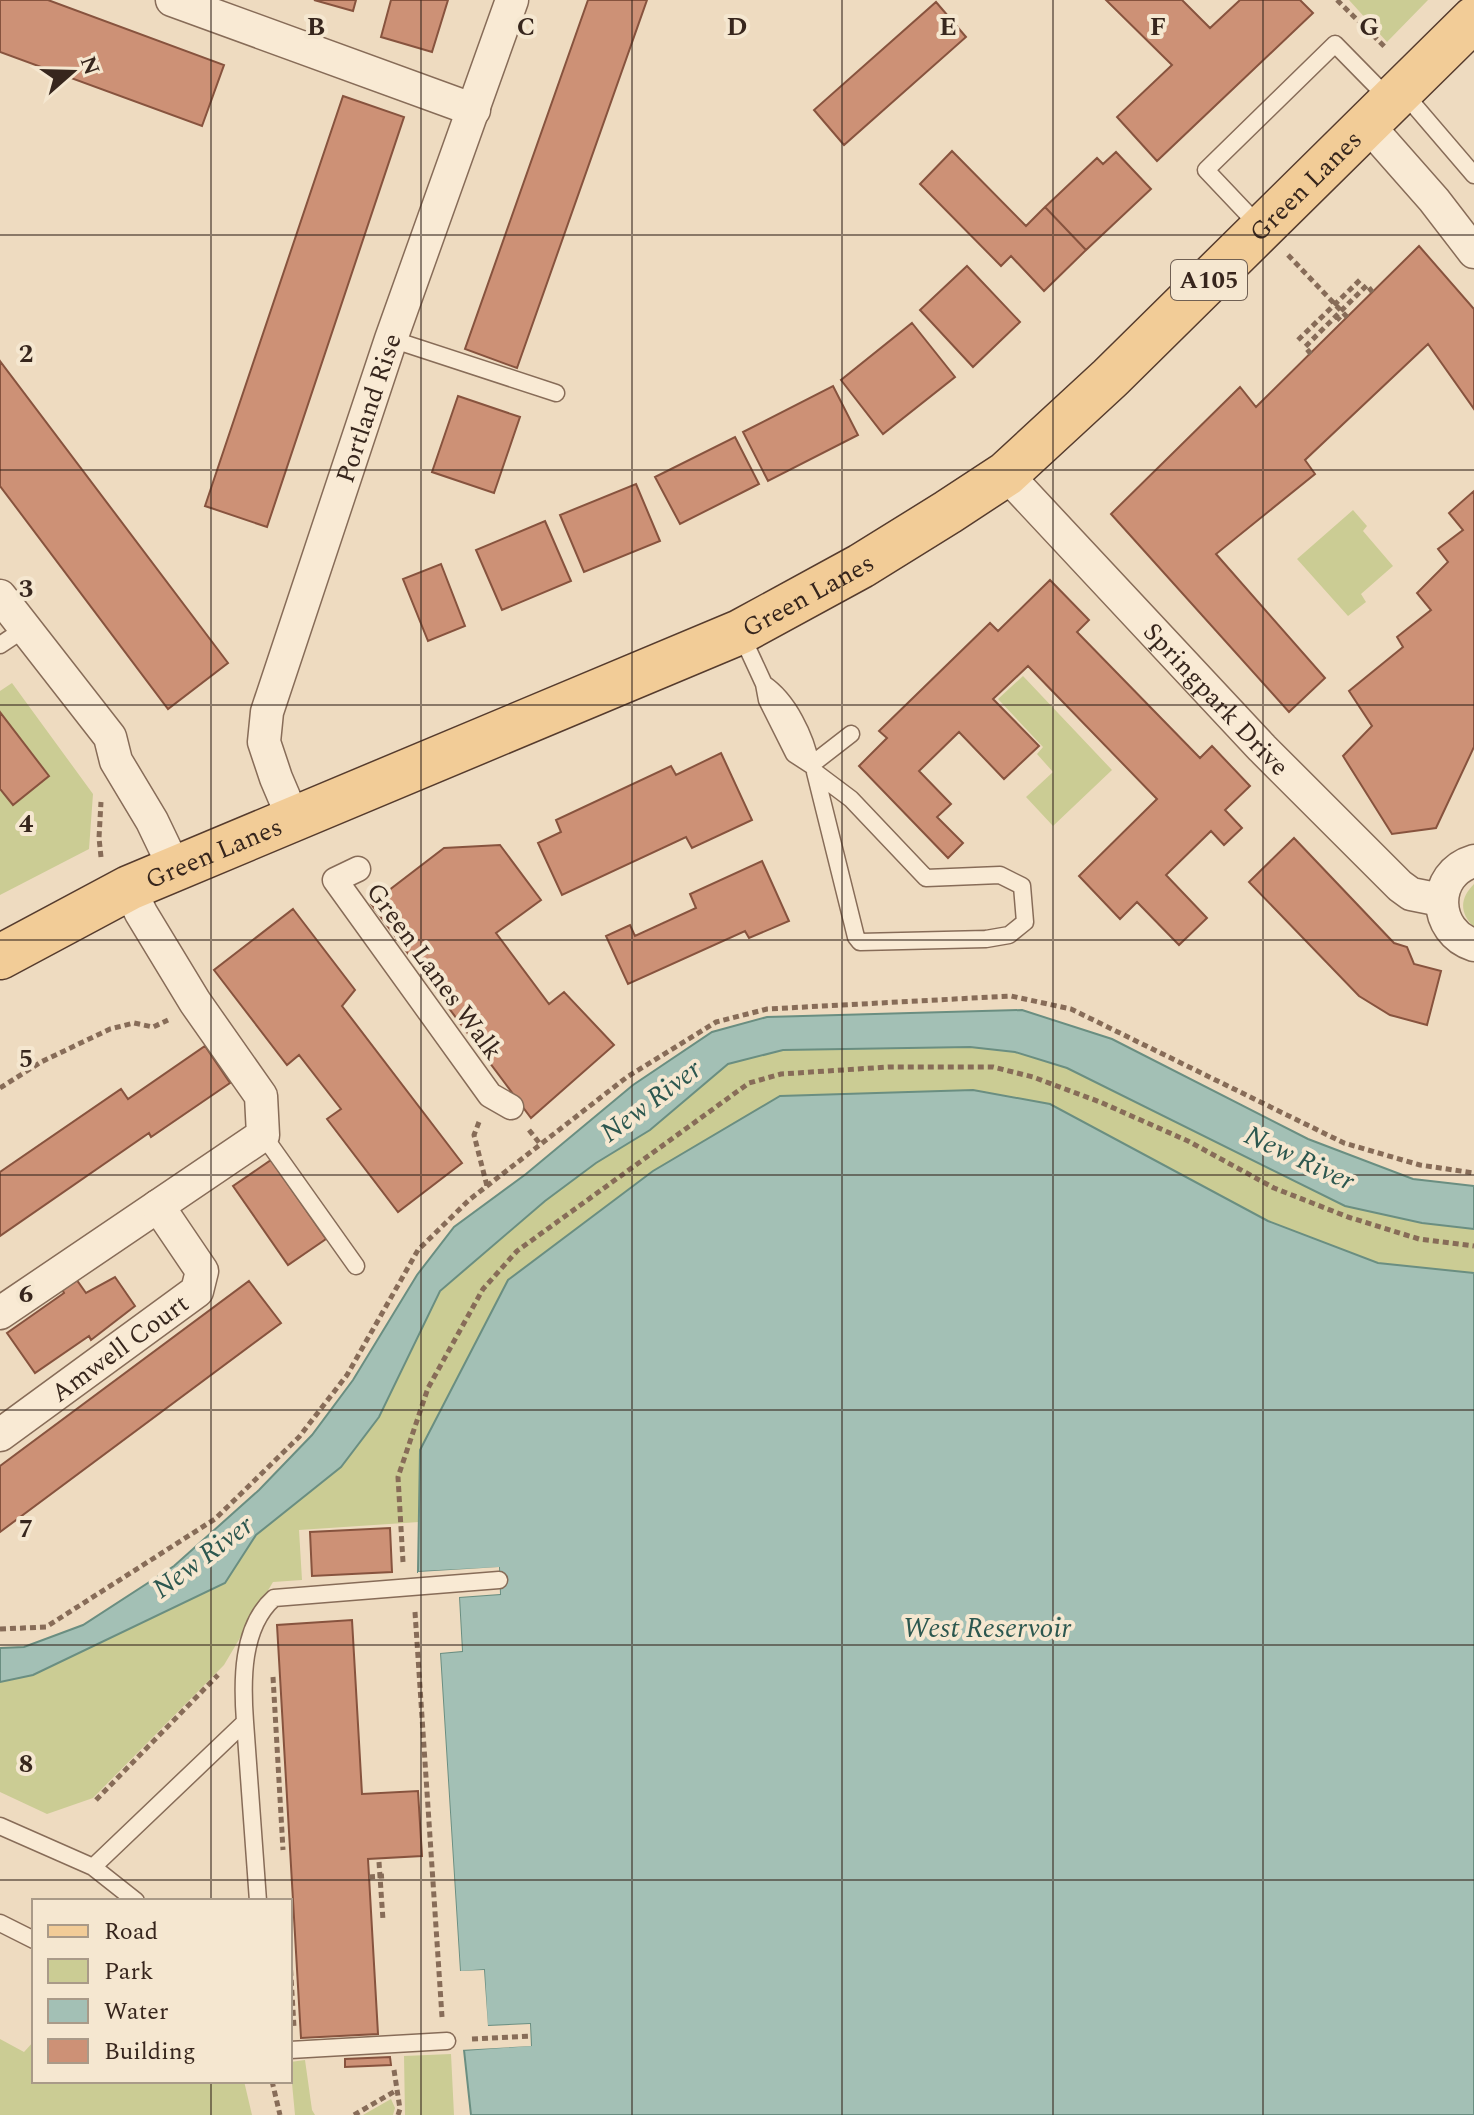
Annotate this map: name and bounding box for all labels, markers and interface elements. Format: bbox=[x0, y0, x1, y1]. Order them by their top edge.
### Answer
text: B bbox=[307, 7, 325, 47]
text: C bbox=[517, 7, 535, 47]
text: D bbox=[727, 7, 747, 47]
text: E bbox=[939, 7, 957, 47]
text: F bbox=[1150, 7, 1166, 47]
text: G bbox=[1359, 7, 1379, 47]
north arrow bbox=[32, 32, 112, 112]
text: N bbox=[71, 52, 108, 80]
street label: Green Lanes bbox=[1240, 121, 1372, 251]
road number: A105 bbox=[1171, 260, 1247, 300]
street label: Portland Rise bbox=[326, 328, 413, 488]
text: 2 bbox=[19, 334, 33, 374]
street label: Green Lanes bbox=[735, 544, 882, 648]
text: 3 bbox=[19, 569, 33, 609]
street label: Springpark Drive bbox=[1133, 614, 1298, 786]
text: 4 bbox=[19, 804, 34, 844]
street label: Green Lanes bbox=[139, 807, 289, 900]
street label: Green Lanes Walk bbox=[356, 874, 513, 1069]
text: 5 bbox=[19, 1039, 33, 1079]
water label: New River bbox=[591, 1048, 711, 1154]
water label: New River bbox=[1237, 1114, 1362, 1203]
text: 6 bbox=[19, 1274, 33, 1314]
street label: Amwell Court bbox=[43, 1284, 198, 1413]
water label: New River bbox=[143, 1504, 263, 1610]
text: 7 bbox=[19, 1509, 33, 1549]
water label: West Reservoir bbox=[903, 1607, 1072, 1650]
text: 8 bbox=[19, 1744, 33, 1784]
legend bbox=[32, 1899, 292, 2083]
text: Road bbox=[104, 1914, 158, 1950]
text: Park bbox=[104, 1954, 154, 1990]
text: Water bbox=[104, 1994, 168, 2030]
text: Building bbox=[104, 2034, 196, 2070]

